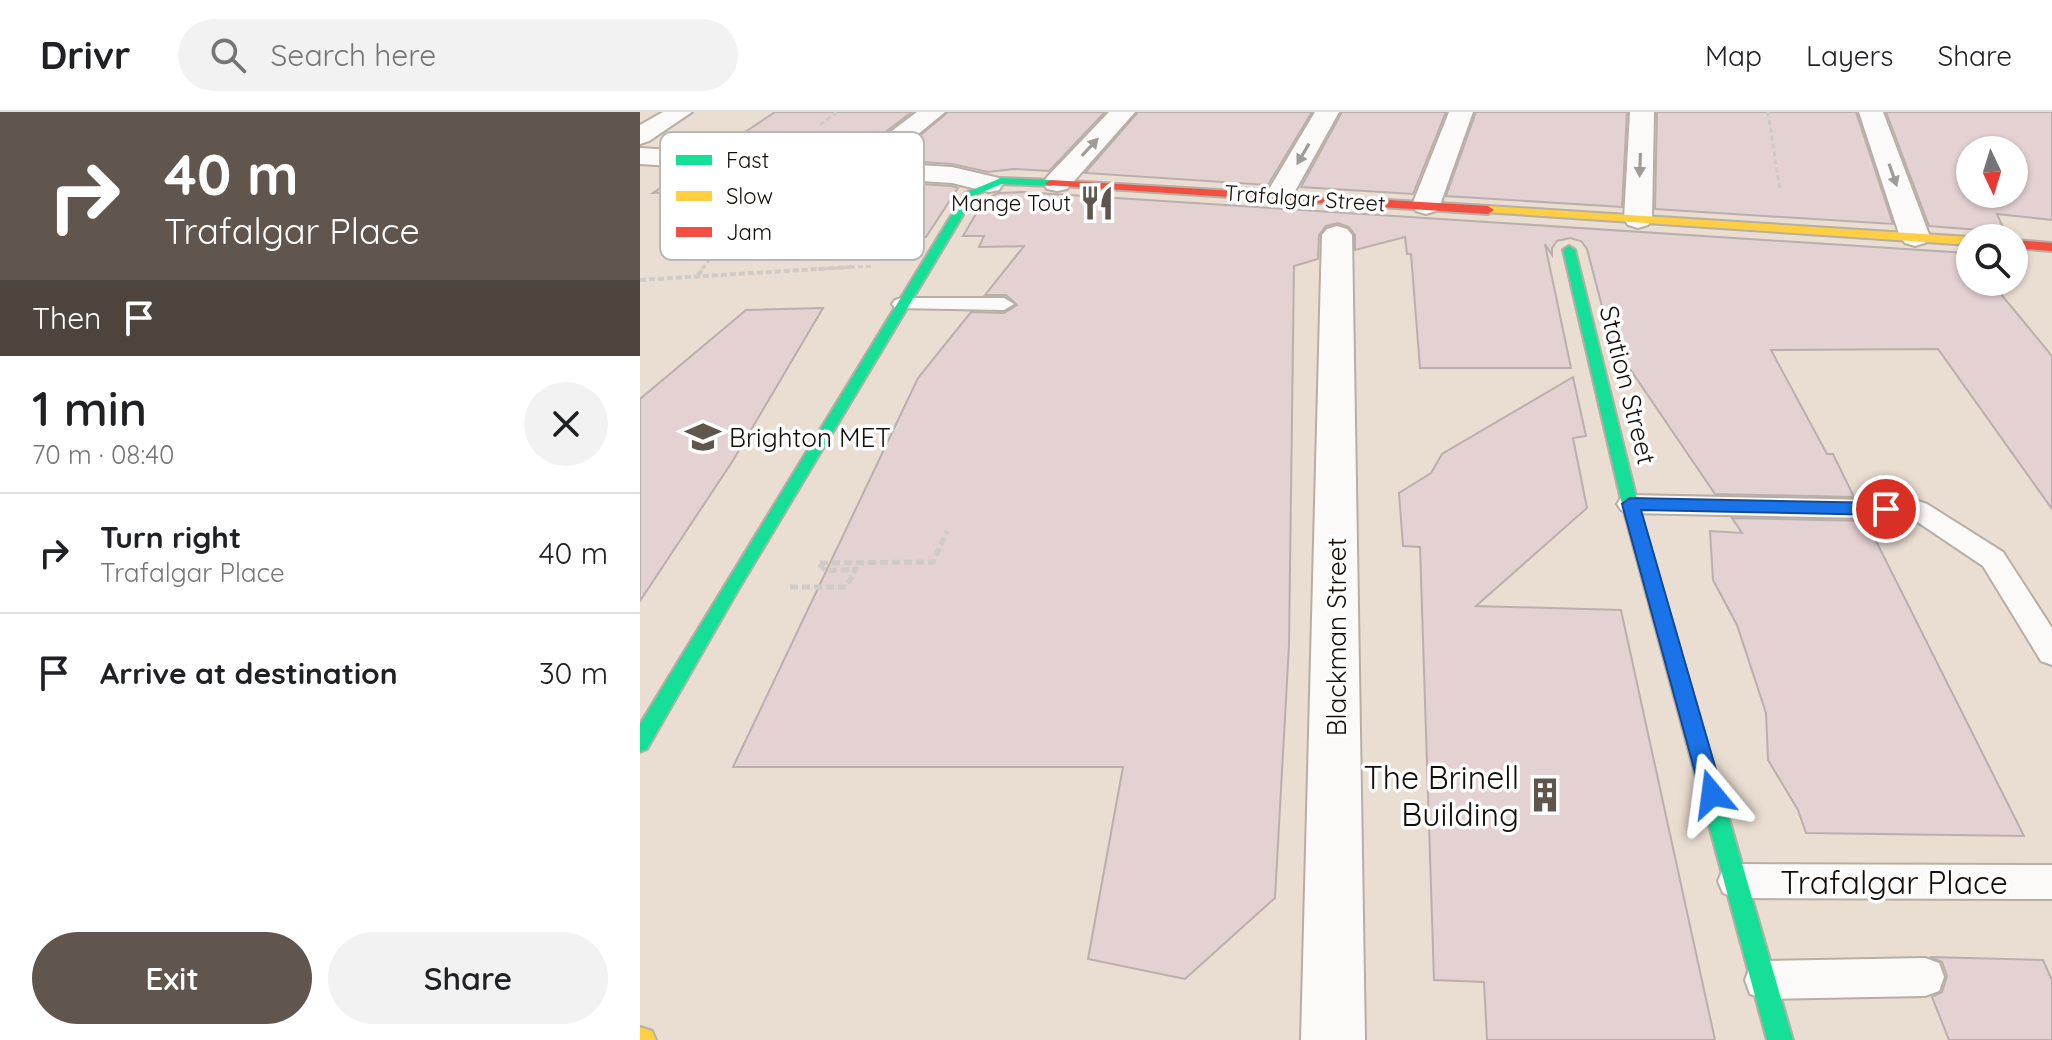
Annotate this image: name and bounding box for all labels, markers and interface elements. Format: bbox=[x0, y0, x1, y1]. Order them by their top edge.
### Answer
search box bbox=[178, 19, 738, 91]
text: Drivr bbox=[40, 31, 130, 79]
icon: search bbox=[206, 33, 250, 77]
text: Search here bbox=[270, 36, 436, 74]
text: Map bbox=[1705, 38, 1762, 73]
text: Layers bbox=[1806, 38, 1893, 73]
text: Share bbox=[1937, 38, 2012, 73]
legend bbox=[660, 132, 924, 260]
north arrow bbox=[1956, 136, 2028, 208]
map controls bbox=[1956, 136, 2028, 296]
one-way arrow bbox=[1080, 138, 1098, 157]
text: 40 m bbox=[164, 139, 299, 209]
one-way arrow bbox=[1296, 143, 1310, 165]
icon: right bbox=[32, 144, 136, 248]
text: Fast bbox=[726, 146, 769, 174]
one-way arrow bbox=[1634, 153, 1647, 178]
one-way arrow bbox=[1887, 163, 1899, 187]
street label: Trafalgar Street bbox=[1224, 178, 1386, 218]
text: Slow bbox=[726, 182, 773, 210]
restaurant icon: Mange Tout bbox=[1078, 184, 1116, 222]
place label: Mange Tout bbox=[951, 189, 1071, 217]
text: Trafalgar Place bbox=[164, 208, 420, 253]
text: Jam bbox=[726, 218, 772, 246]
button: search bbox=[1956, 224, 2028, 296]
icon: arrive bbox=[117, 296, 161, 340]
text: Then bbox=[32, 299, 101, 337]
street label: Station Street bbox=[1592, 302, 1664, 468]
text: 1 min bbox=[32, 378, 147, 438]
button: close bbox=[524, 382, 608, 466]
school or university icon: Brighton MET bbox=[684, 418, 722, 456]
place label: Brighton MET bbox=[729, 421, 891, 454]
text: 70 m · 08:40 bbox=[32, 438, 174, 471]
pin bbox=[1852, 475, 1920, 543]
icon: arrive bbox=[1864, 487, 1908, 531]
text: Turn right bbox=[100, 518, 241, 556]
icon: right bbox=[32, 531, 76, 575]
text: 40 m bbox=[539, 534, 608, 572]
street label: Blackman Street bbox=[1320, 538, 1353, 736]
text: Trafalgar Place bbox=[100, 556, 285, 589]
icon: arrive bbox=[32, 651, 76, 695]
text: Arrive at destination bbox=[100, 654, 398, 692]
text: 30 m bbox=[539, 654, 608, 692]
position arrow bbox=[1670, 752, 1754, 836]
place label: The Brinell Building bbox=[1363, 757, 1519, 834]
building icon: The Brinell Building bbox=[1526, 776, 1564, 814]
street label: Trafalgar Place bbox=[1780, 862, 2008, 902]
button: Exit bbox=[32, 932, 312, 1024]
button: Share bbox=[328, 932, 608, 1024]

